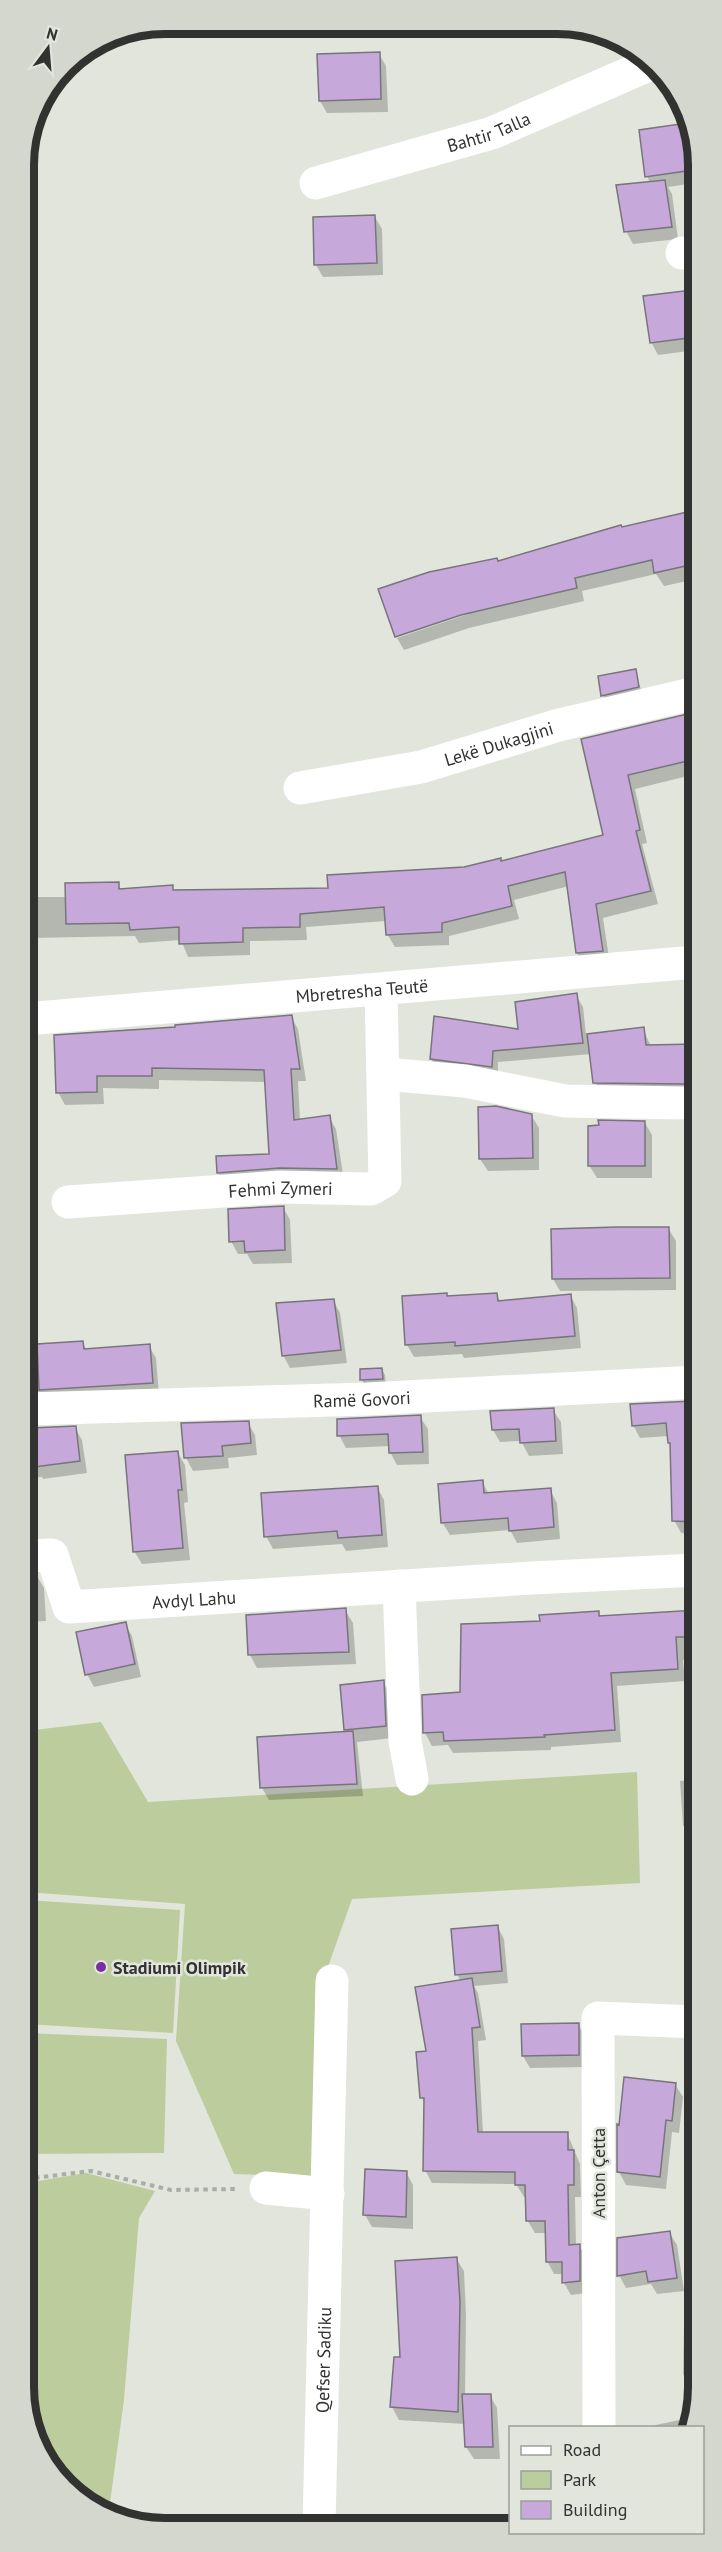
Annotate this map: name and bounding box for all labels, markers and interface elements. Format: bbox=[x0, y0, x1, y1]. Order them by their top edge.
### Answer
north arrow bbox=[18, 18, 78, 78]
text: N bbox=[44, 23, 60, 45]
street label: Bahtir Talla bbox=[444, 106, 534, 157]
street label: Lekë Dukagjini bbox=[441, 716, 556, 771]
street label: Mbretresha Teutë bbox=[295, 973, 429, 1007]
street label: Fehmi Zymeri bbox=[227, 1176, 333, 1202]
street label: Ramë Govori bbox=[313, 1385, 411, 1412]
street label: Avdyl Lahu bbox=[151, 1585, 237, 1613]
place label: Stadiumi Olimpik bbox=[113, 1956, 246, 1979]
marker: Stadiumi Olimpik bbox=[94, 1960, 108, 1974]
street label: Anton Çetta bbox=[587, 2128, 610, 2218]
street label: Qefser Sadiku bbox=[310, 2307, 336, 2413]
legend bbox=[509, 2426, 704, 2534]
text: Road bbox=[563, 2438, 601, 2461]
text: Park bbox=[563, 2468, 596, 2491]
text: Building bbox=[563, 2498, 627, 2521]

